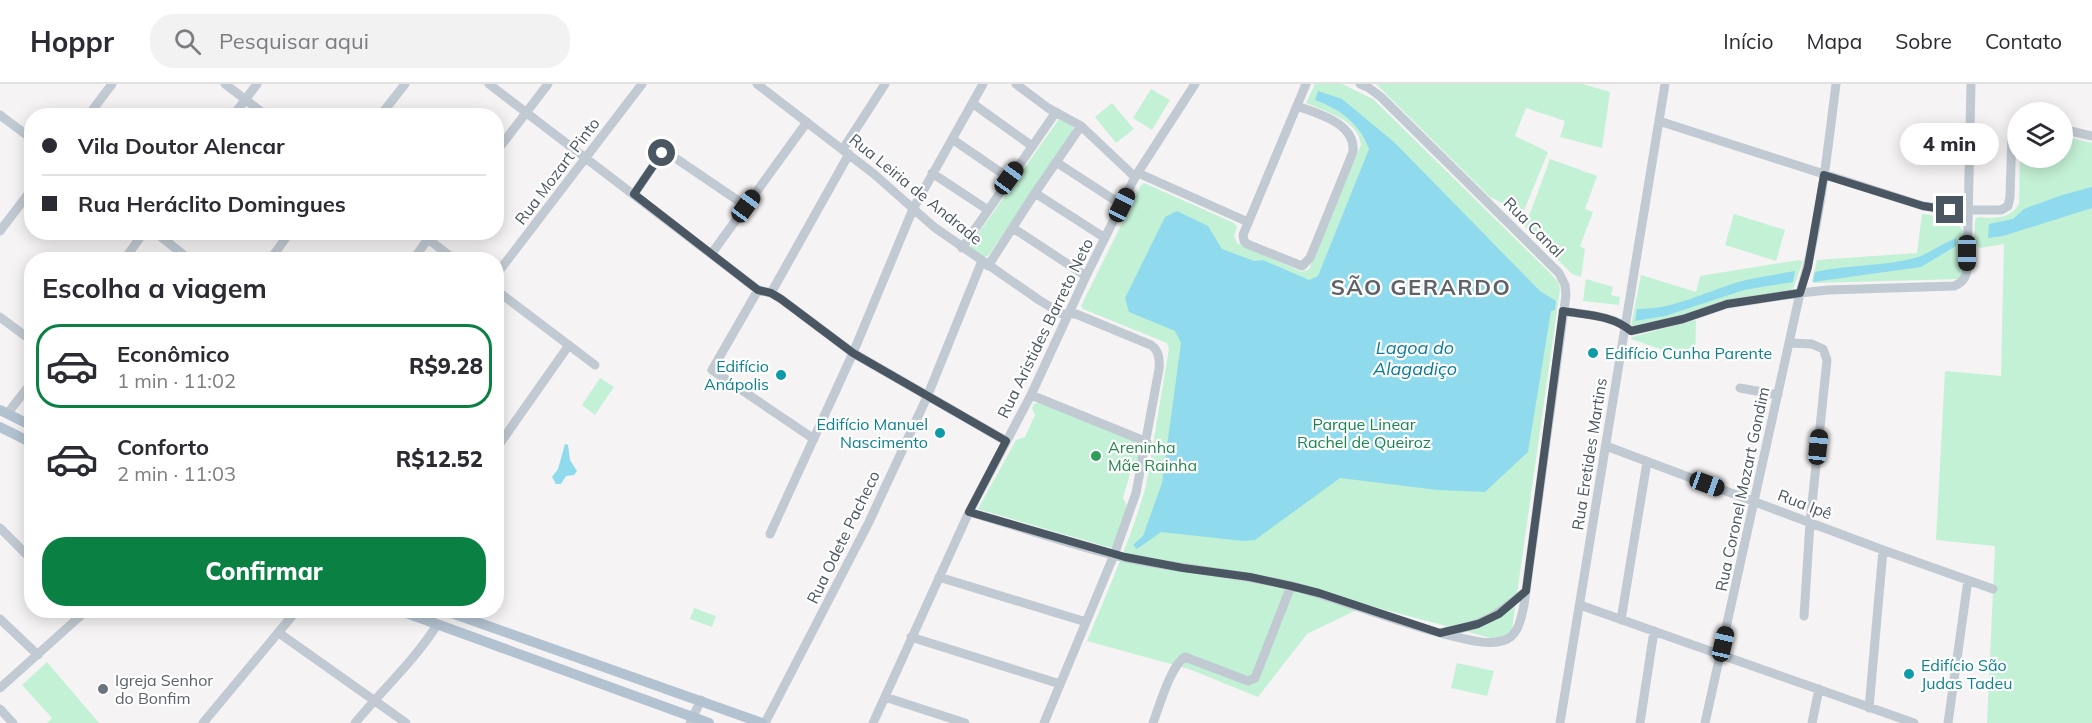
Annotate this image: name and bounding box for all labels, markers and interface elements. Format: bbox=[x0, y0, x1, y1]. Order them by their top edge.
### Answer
search box bbox=[150, 14, 570, 68]
text: Hoppr bbox=[30, 24, 114, 59]
icon: search bbox=[171, 25, 204, 58]
text: Pesquisar aqui bbox=[219, 27, 369, 55]
text: Início bbox=[1723, 28, 1773, 54]
text: Mapa bbox=[1806, 28, 1862, 54]
text: Sobre bbox=[1895, 28, 1952, 54]
text: Contato bbox=[1985, 28, 2062, 54]
map controls bbox=[2007, 102, 2073, 168]
button: layers bbox=[2007, 102, 2073, 168]
street label: Rua Mozart Pinto bbox=[510, 113, 604, 229]
callout: 4 min bbox=[1900, 123, 2000, 165]
street label: Rua Leiria de Andrade bbox=[845, 129, 987, 249]
text: 4 min bbox=[1923, 131, 1976, 156]
text: Vila Doutor Alencar bbox=[78, 132, 285, 160]
route start bbox=[648, 139, 675, 166]
car bbox=[991, 158, 1027, 198]
car bbox=[1106, 185, 1138, 225]
car bbox=[728, 186, 764, 226]
text: Rua Heráclito Domingues bbox=[78, 190, 346, 218]
street label: Rua Canal bbox=[1500, 193, 1568, 261]
route end bbox=[1936, 196, 1963, 223]
street label: Rua Aristides Barreto Neto bbox=[993, 235, 1097, 421]
car bbox=[1958, 235, 1976, 271]
text: Escolha a viagem bbox=[42, 271, 267, 305]
district label: SÃO GERARDO bbox=[1331, 273, 1511, 301]
water label: Lagoa do Alagadiço bbox=[1372, 336, 1457, 380]
icon: car bbox=[45, 339, 99, 393]
text: Econômico bbox=[117, 340, 230, 368]
place label: Edifício Cunha Parente bbox=[1605, 343, 1772, 363]
marker: Edifício Cunha Parente bbox=[1586, 346, 1600, 360]
text: R$9.28 bbox=[409, 352, 483, 380]
place label: Edifício Anápolis bbox=[704, 356, 769, 394]
text: 1 min · 11:02 bbox=[117, 368, 236, 393]
marker: Edifício Anápolis bbox=[774, 368, 788, 382]
street label: Rua Eretides Martins bbox=[1567, 376, 1611, 532]
street label: Rua Coronel Mozart Gondim bbox=[1711, 385, 1773, 593]
place label: Edifício Manuel Nascimento bbox=[817, 414, 928, 452]
park label: Parque Linear Rachel de Queiroz bbox=[1297, 414, 1431, 452]
marker: Edifício Manuel Nascimento bbox=[933, 426, 947, 440]
car bbox=[1807, 428, 1829, 466]
icon: car bbox=[45, 432, 99, 486]
text: Conforto bbox=[117, 433, 209, 461]
place label: Areninha Mãe Rainha bbox=[1108, 437, 1197, 475]
text: R$12.52 bbox=[396, 445, 483, 473]
marker: Areninha Mãe Rainha bbox=[1089, 449, 1103, 463]
text: 2 min · 11:03 bbox=[117, 461, 236, 486]
street label: Rua Odete Pacheco bbox=[802, 467, 884, 607]
car bbox=[1687, 469, 1727, 499]
street label: Rua Ipê bbox=[1775, 485, 1835, 523]
button: Confirmar bbox=[42, 537, 486, 606]
car bbox=[1710, 624, 1736, 664]
place label: Edifício São Judas Tadeu bbox=[1921, 655, 2012, 693]
marker: Edifício São Judas Tadeu bbox=[1902, 667, 1916, 681]
place label: Igreja Senhor do Bonfim bbox=[115, 670, 213, 708]
marker: Igreja Senhor do Bonfim bbox=[96, 682, 110, 696]

